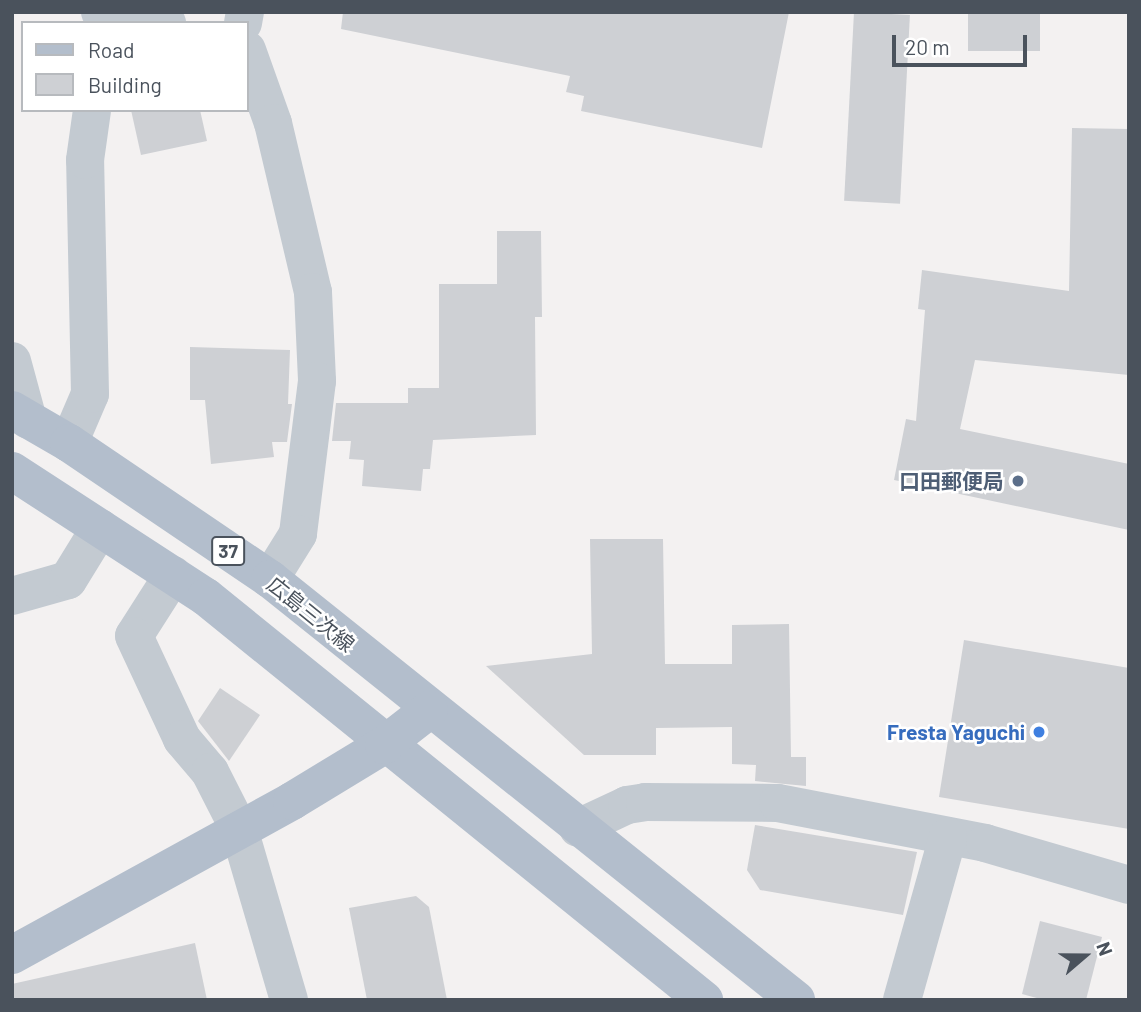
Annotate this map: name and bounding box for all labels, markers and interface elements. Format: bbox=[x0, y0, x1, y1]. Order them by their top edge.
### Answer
legend bbox=[21, 21, 248, 112]
scale bar bbox=[896, 21, 1031, 65]
text: 20 m bbox=[905, 34, 950, 59]
text: Road bbox=[88, 37, 134, 62]
text: Building bbox=[88, 72, 162, 97]
place label: 口田郵便局 bbox=[899, 468, 1004, 494]
marker: 口田郵便局 bbox=[1010, 473, 1026, 489]
road number: 37 bbox=[210, 536, 246, 566]
street label: 広島三次線 bbox=[262, 571, 360, 657]
place label: Fresta Yaguchi bbox=[887, 719, 1025, 745]
marker: Fresta Yaguchi bbox=[1031, 724, 1047, 740]
north arrow bbox=[1050, 921, 1120, 991]
text: N bbox=[1092, 939, 1118, 959]

